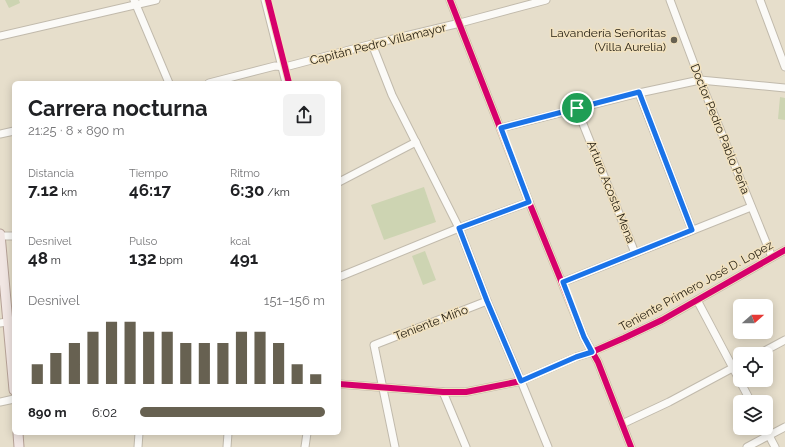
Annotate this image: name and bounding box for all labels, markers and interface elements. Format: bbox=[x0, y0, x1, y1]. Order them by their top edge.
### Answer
street label: Capitán Pedro Villamayor bbox=[308, 20, 448, 68]
place label: Lavandería Señoritas (Villa Aurelia) bbox=[550, 26, 666, 54]
marker: Lavandería Señoritas (Villa Aurelia) bbox=[669, 35, 679, 45]
street label: Doctor Pedro Pablo Peña bbox=[687, 62, 753, 196]
pin bbox=[560, 91, 594, 125]
button: share bbox=[283, 94, 325, 136]
text: Carrera nocturna bbox=[28, 95, 208, 121]
icon: arrive bbox=[566, 97, 588, 119]
text: 21:25 · 8 × 890 m bbox=[28, 123, 125, 138]
street label: Arturo Acosta Mena bbox=[584, 139, 638, 245]
text: Distancia bbox=[28, 167, 74, 180]
text: Tiempo bbox=[129, 167, 168, 180]
text: Ritmo bbox=[230, 167, 260, 180]
text: 7.12 bbox=[28, 180, 58, 200]
text: 46:17 bbox=[129, 180, 171, 200]
text: 6:30 bbox=[230, 180, 264, 200]
text: km bbox=[58, 186, 77, 199]
text: /km bbox=[264, 186, 290, 199]
text: Desnivel bbox=[28, 235, 72, 248]
text: Pulso bbox=[129, 235, 157, 248]
text: kcal bbox=[230, 235, 251, 248]
street label: Teniente Primero José D. Lopez bbox=[617, 238, 775, 334]
text: 48 bbox=[28, 248, 48, 268]
text: 132 bbox=[129, 248, 156, 268]
text: 491 bbox=[230, 248, 258, 268]
text: m bbox=[48, 254, 61, 267]
text: bpm bbox=[156, 254, 183, 267]
text: Desnivel bbox=[28, 293, 79, 308]
text: 151–156 m bbox=[264, 293, 325, 308]
north arrow bbox=[733, 299, 773, 339]
map controls bbox=[733, 299, 773, 435]
street label: Teniente Miño bbox=[392, 303, 470, 343]
button: locate bbox=[733, 347, 773, 387]
button: layers bbox=[733, 395, 773, 435]
text: 890 m bbox=[28, 405, 67, 420]
text: 6:02 bbox=[92, 405, 117, 420]

